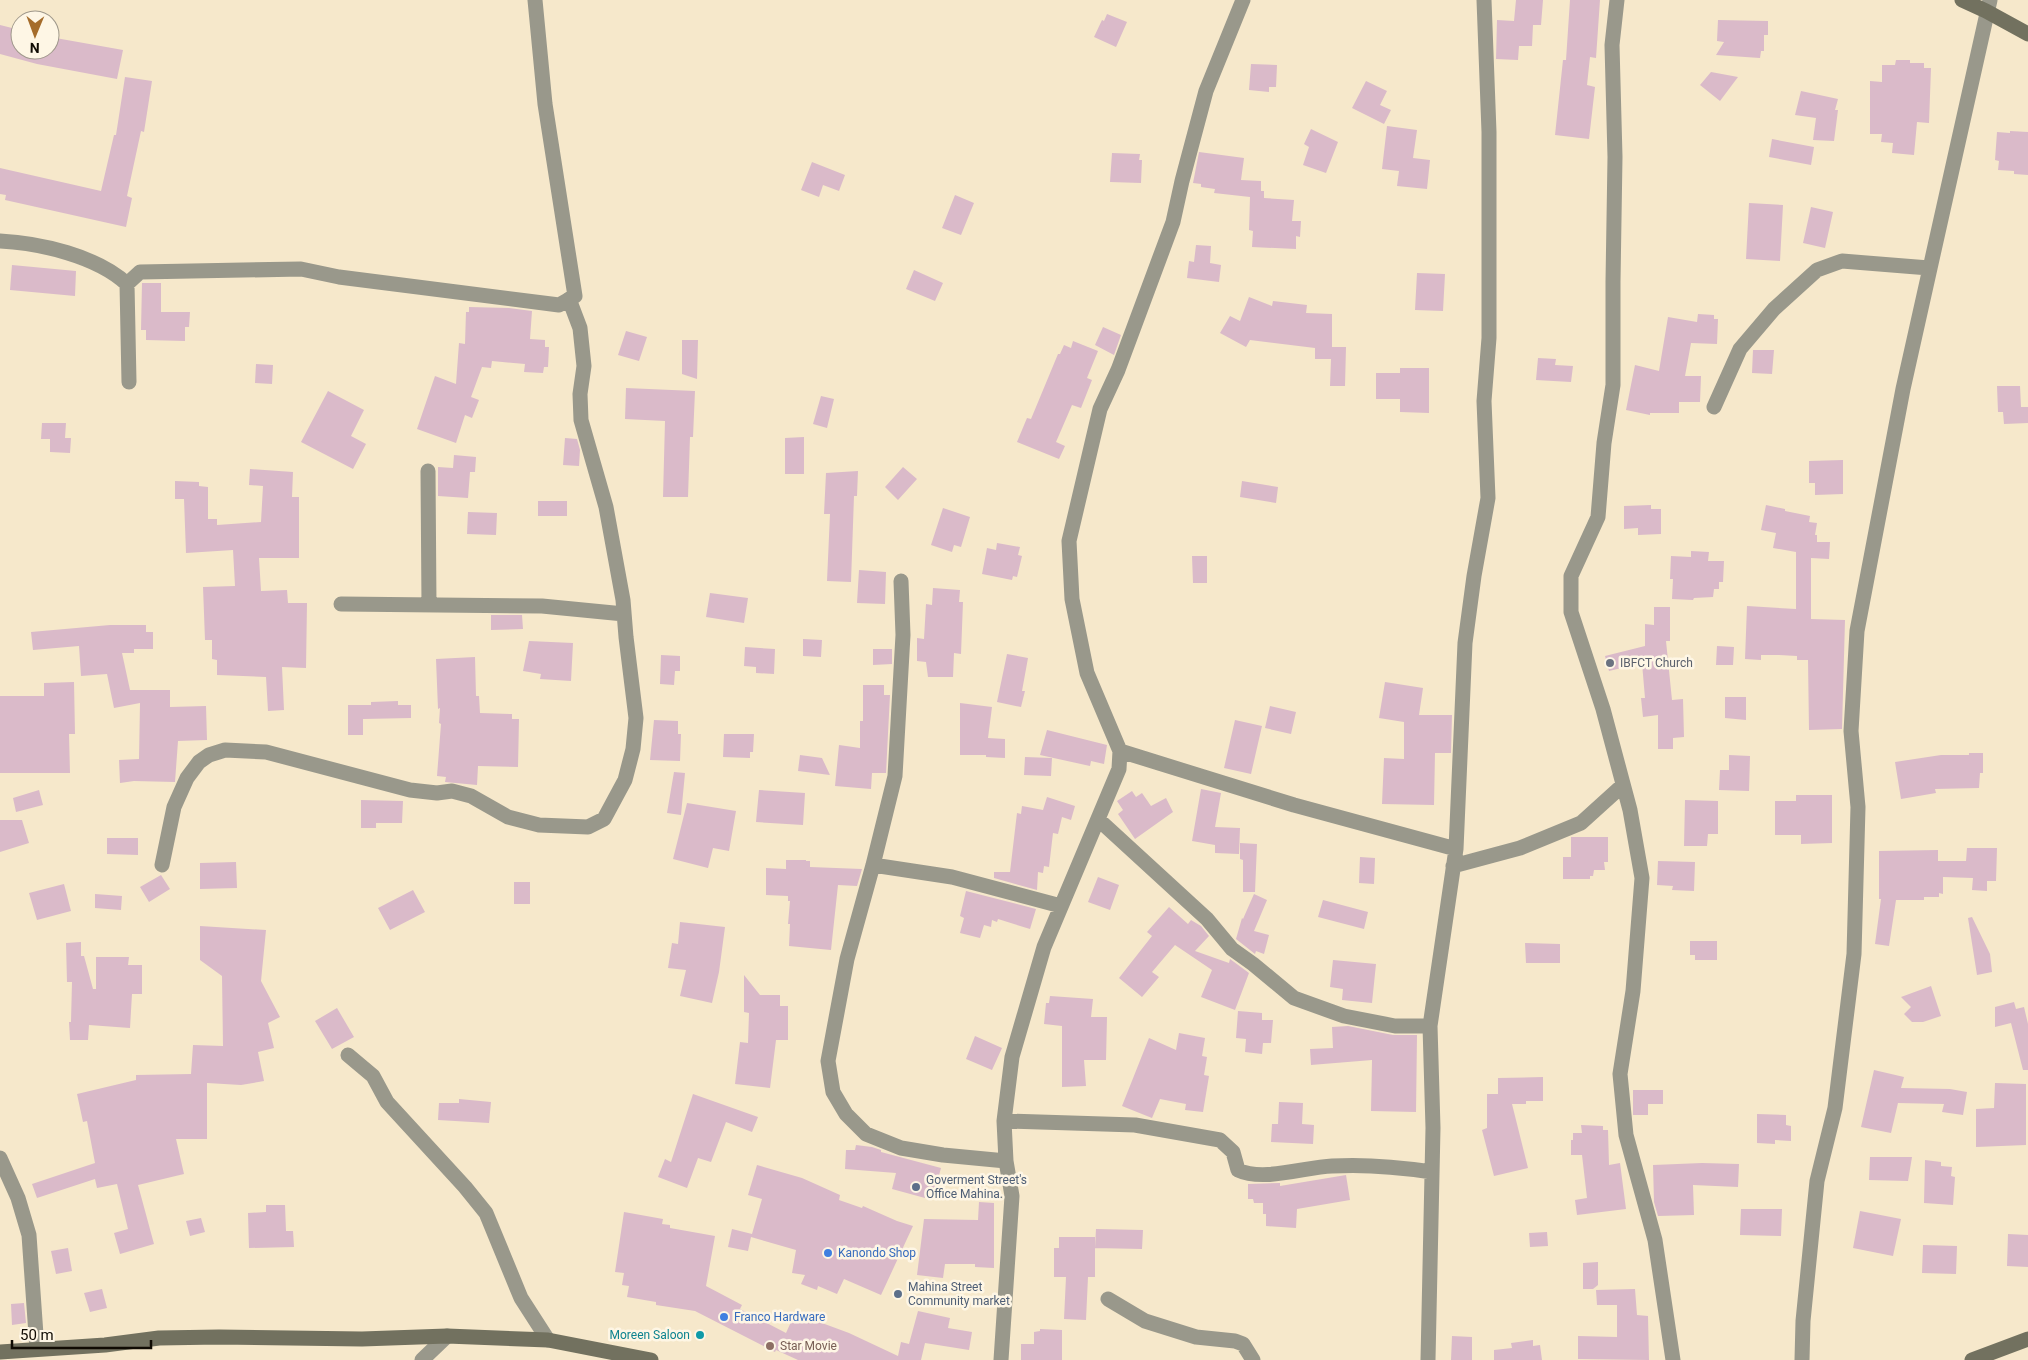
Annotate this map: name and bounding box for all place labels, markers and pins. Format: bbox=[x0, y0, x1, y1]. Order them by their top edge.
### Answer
place label: IBFCT Church bbox=[1620, 656, 1693, 670]
marker: IBFCT Church bbox=[1604, 657, 1616, 669]
place label: Goverment Street's Office Mahina. bbox=[926, 1173, 1027, 1201]
marker: Goverment Street's Office Mahina. bbox=[910, 1181, 922, 1193]
place label: Kanondo Shop bbox=[838, 1246, 916, 1260]
marker: Kanondo Shop bbox=[822, 1247, 834, 1259]
place label: Mahina Street Community market bbox=[908, 1280, 1010, 1308]
marker: Mahina Street Community market bbox=[892, 1288, 904, 1300]
place label: Franco Hardware bbox=[734, 1310, 825, 1324]
marker: Franco Hardware bbox=[718, 1311, 730, 1323]
place label: Moreen Saloon bbox=[610, 1328, 690, 1342]
marker: Moreen Saloon bbox=[694, 1329, 706, 1341]
place label: Star Movie bbox=[780, 1339, 837, 1353]
marker: Star Movie bbox=[764, 1340, 776, 1352]

